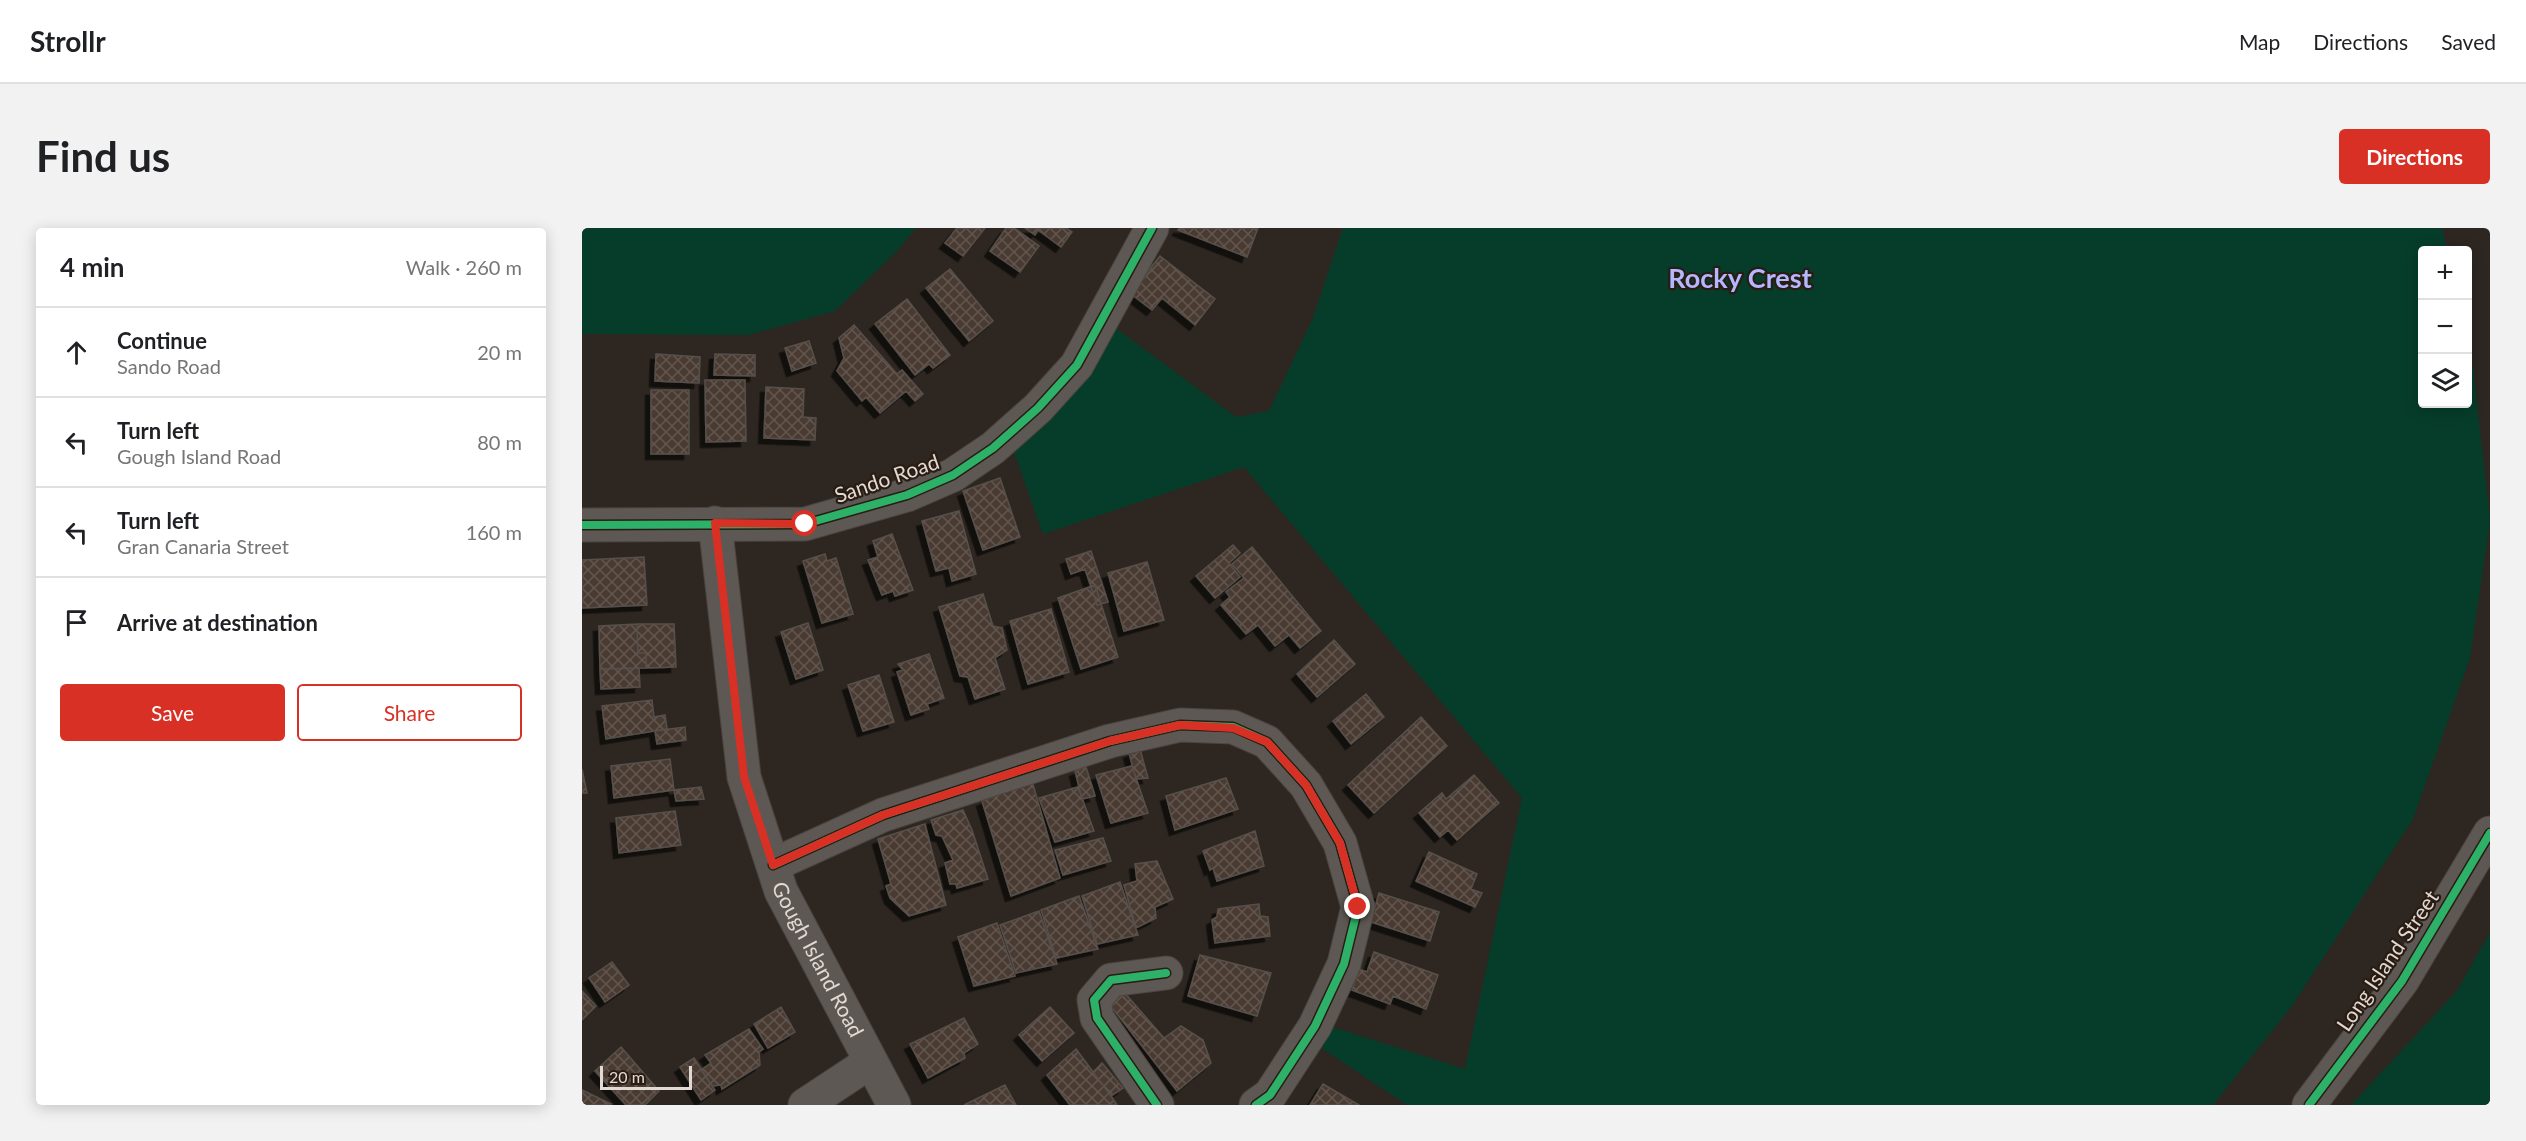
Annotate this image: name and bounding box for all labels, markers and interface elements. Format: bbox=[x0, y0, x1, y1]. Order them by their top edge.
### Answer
text: Strollr bbox=[30, 24, 106, 58]
text: Map bbox=[2239, 29, 2280, 54]
text: Directions bbox=[2313, 29, 2408, 54]
text: Saved bbox=[2441, 29, 2496, 54]
button: Directions bbox=[2339, 129, 2490, 184]
text: Find us bbox=[36, 131, 170, 181]
map controls bbox=[2418, 246, 2472, 408]
button: + bbox=[2418, 246, 2472, 300]
text: 4 min bbox=[60, 251, 124, 283]
text: Walk · 260 m bbox=[406, 255, 522, 279]
district label: Rocky Crest bbox=[1668, 261, 1812, 294]
button: − bbox=[2418, 300, 2472, 354]
text: Continue bbox=[117, 327, 207, 354]
icon: ahead bbox=[60, 336, 93, 369]
text: 20 m bbox=[477, 340, 522, 364]
text: Sando Road bbox=[117, 354, 221, 378]
button: layers bbox=[2418, 354, 2472, 408]
text: Turn left bbox=[117, 417, 199, 444]
icon: left bbox=[60, 426, 93, 459]
text: 80 m bbox=[477, 430, 522, 454]
text: Gough Island Road bbox=[117, 444, 281, 468]
street label: Sando Road bbox=[831, 448, 942, 507]
text: Turn left bbox=[117, 507, 199, 534]
route start bbox=[791, 510, 817, 536]
icon: left bbox=[60, 516, 93, 549]
text: 160 m bbox=[466, 520, 522, 544]
text: Gran Canaria Street bbox=[117, 534, 289, 558]
icon: arrive bbox=[60, 606, 93, 639]
text: Arrive at destination bbox=[117, 609, 318, 636]
button: Save bbox=[60, 684, 285, 741]
button: Share bbox=[297, 684, 522, 741]
street label: Gough Island Road bbox=[768, 878, 870, 1041]
street label: Long Island Street bbox=[2331, 885, 2443, 1035]
route end bbox=[1344, 893, 1370, 919]
scale bar bbox=[600, 1063, 692, 1090]
text: 20 m bbox=[609, 1067, 645, 1086]

